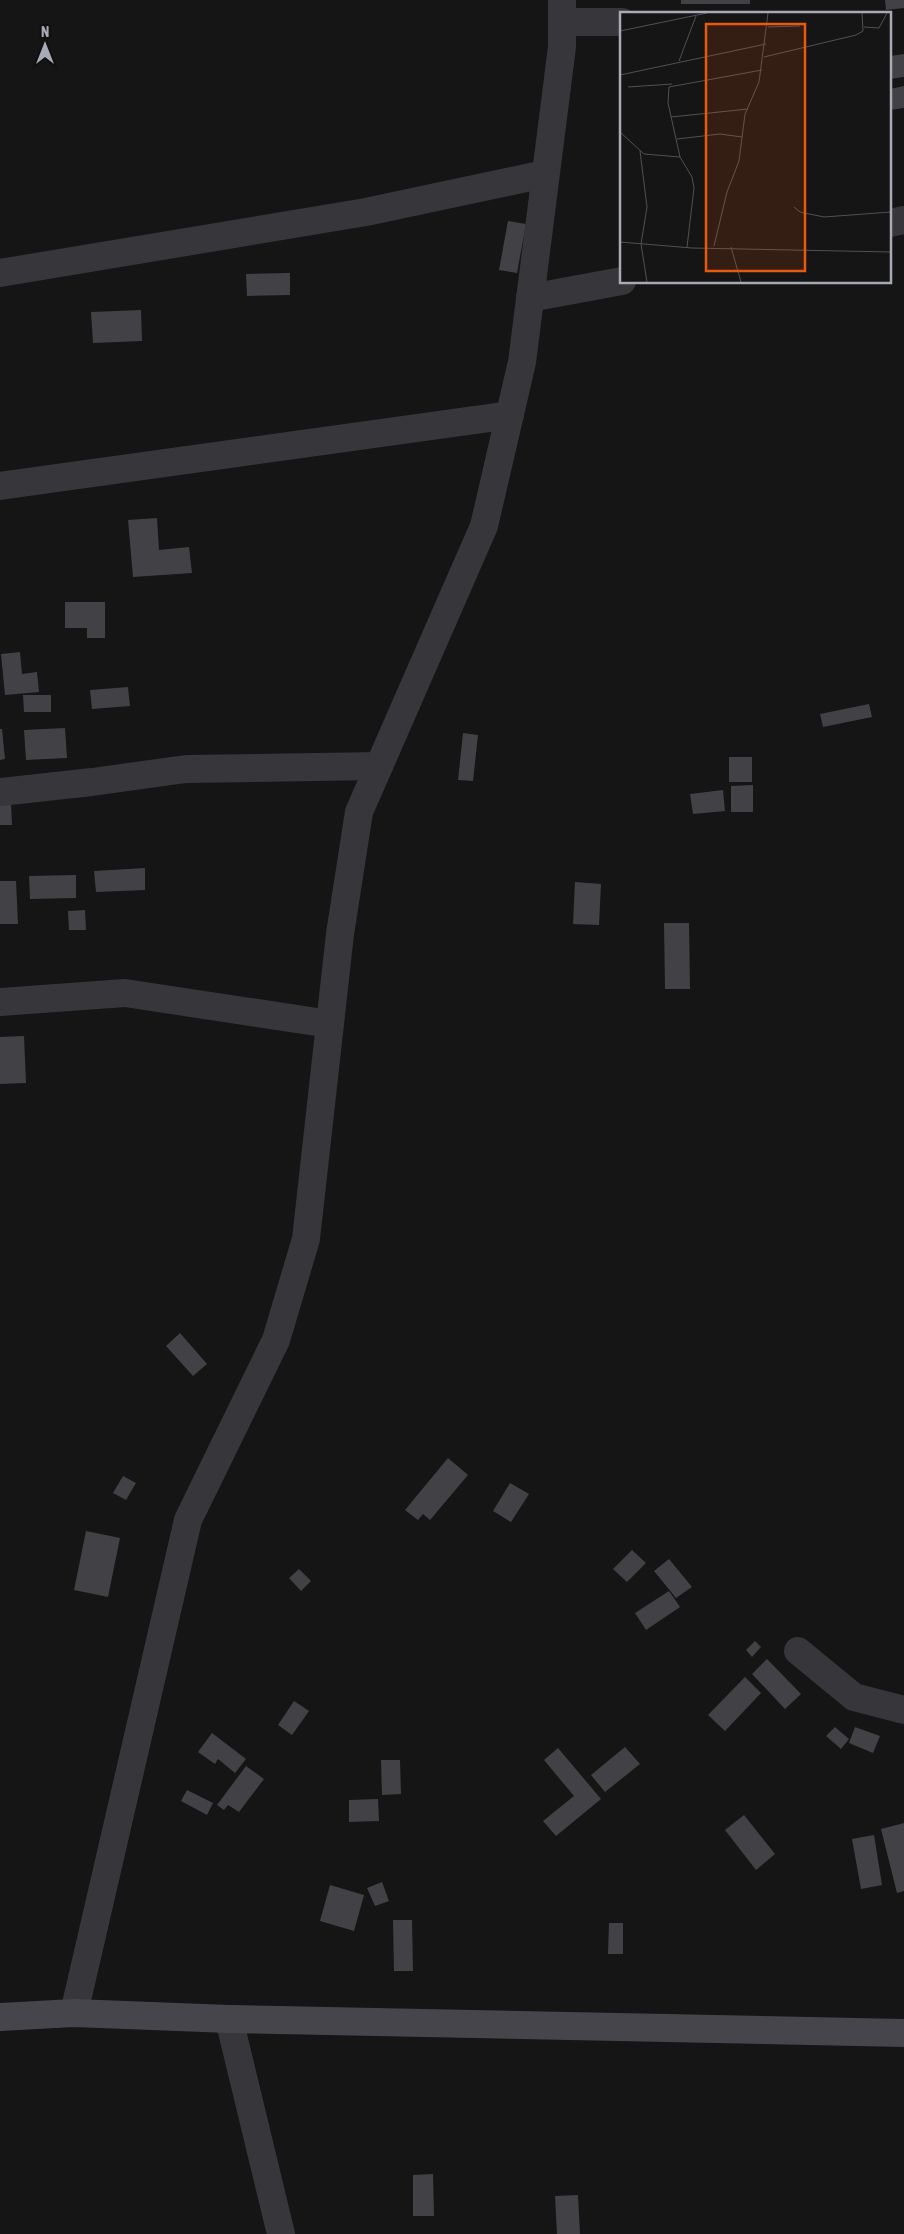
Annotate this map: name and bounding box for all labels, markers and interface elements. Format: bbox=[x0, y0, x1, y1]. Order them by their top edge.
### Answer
inset map bbox=[620, 12, 892, 284]
north arrow bbox=[20, 20, 70, 70]
text: N bbox=[41, 24, 49, 40]

